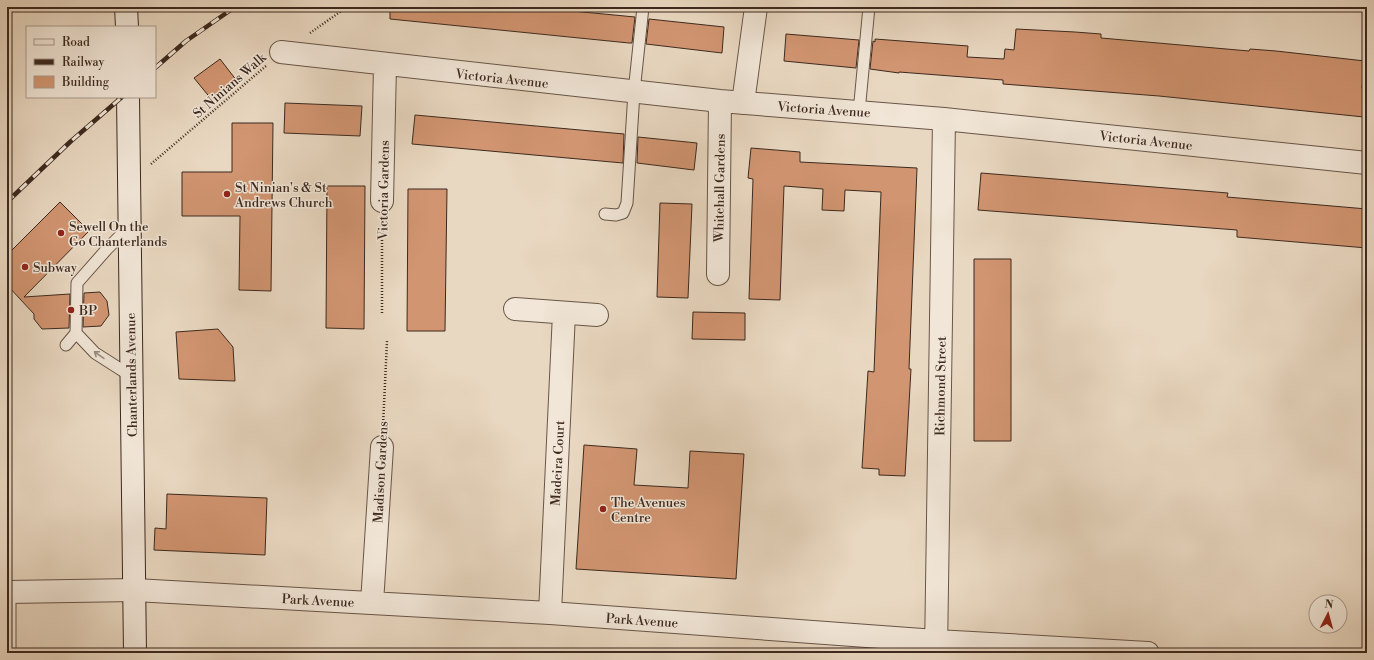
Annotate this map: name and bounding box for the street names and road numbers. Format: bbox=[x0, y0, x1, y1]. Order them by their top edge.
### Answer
street label: St Ninians Walk bbox=[190, 49, 270, 122]
street label: Victoria Avenue bbox=[454, 66, 550, 92]
street label: Victoria Avenue bbox=[776, 99, 872, 121]
street label: Victoria Avenue bbox=[1098, 128, 1194, 154]
street label: Whitehall Gardens bbox=[711, 133, 729, 243]
street label: Victoria Gardens bbox=[375, 140, 393, 241]
street label: Chanterlands Avenue bbox=[123, 312, 141, 437]
street label: Richmond Street bbox=[932, 336, 950, 436]
street label: Madison Gardens bbox=[370, 420, 392, 524]
street label: Madeira Court bbox=[548, 420, 568, 506]
street label: Park Avenue bbox=[281, 591, 355, 611]
street label: Park Avenue bbox=[605, 610, 679, 632]

